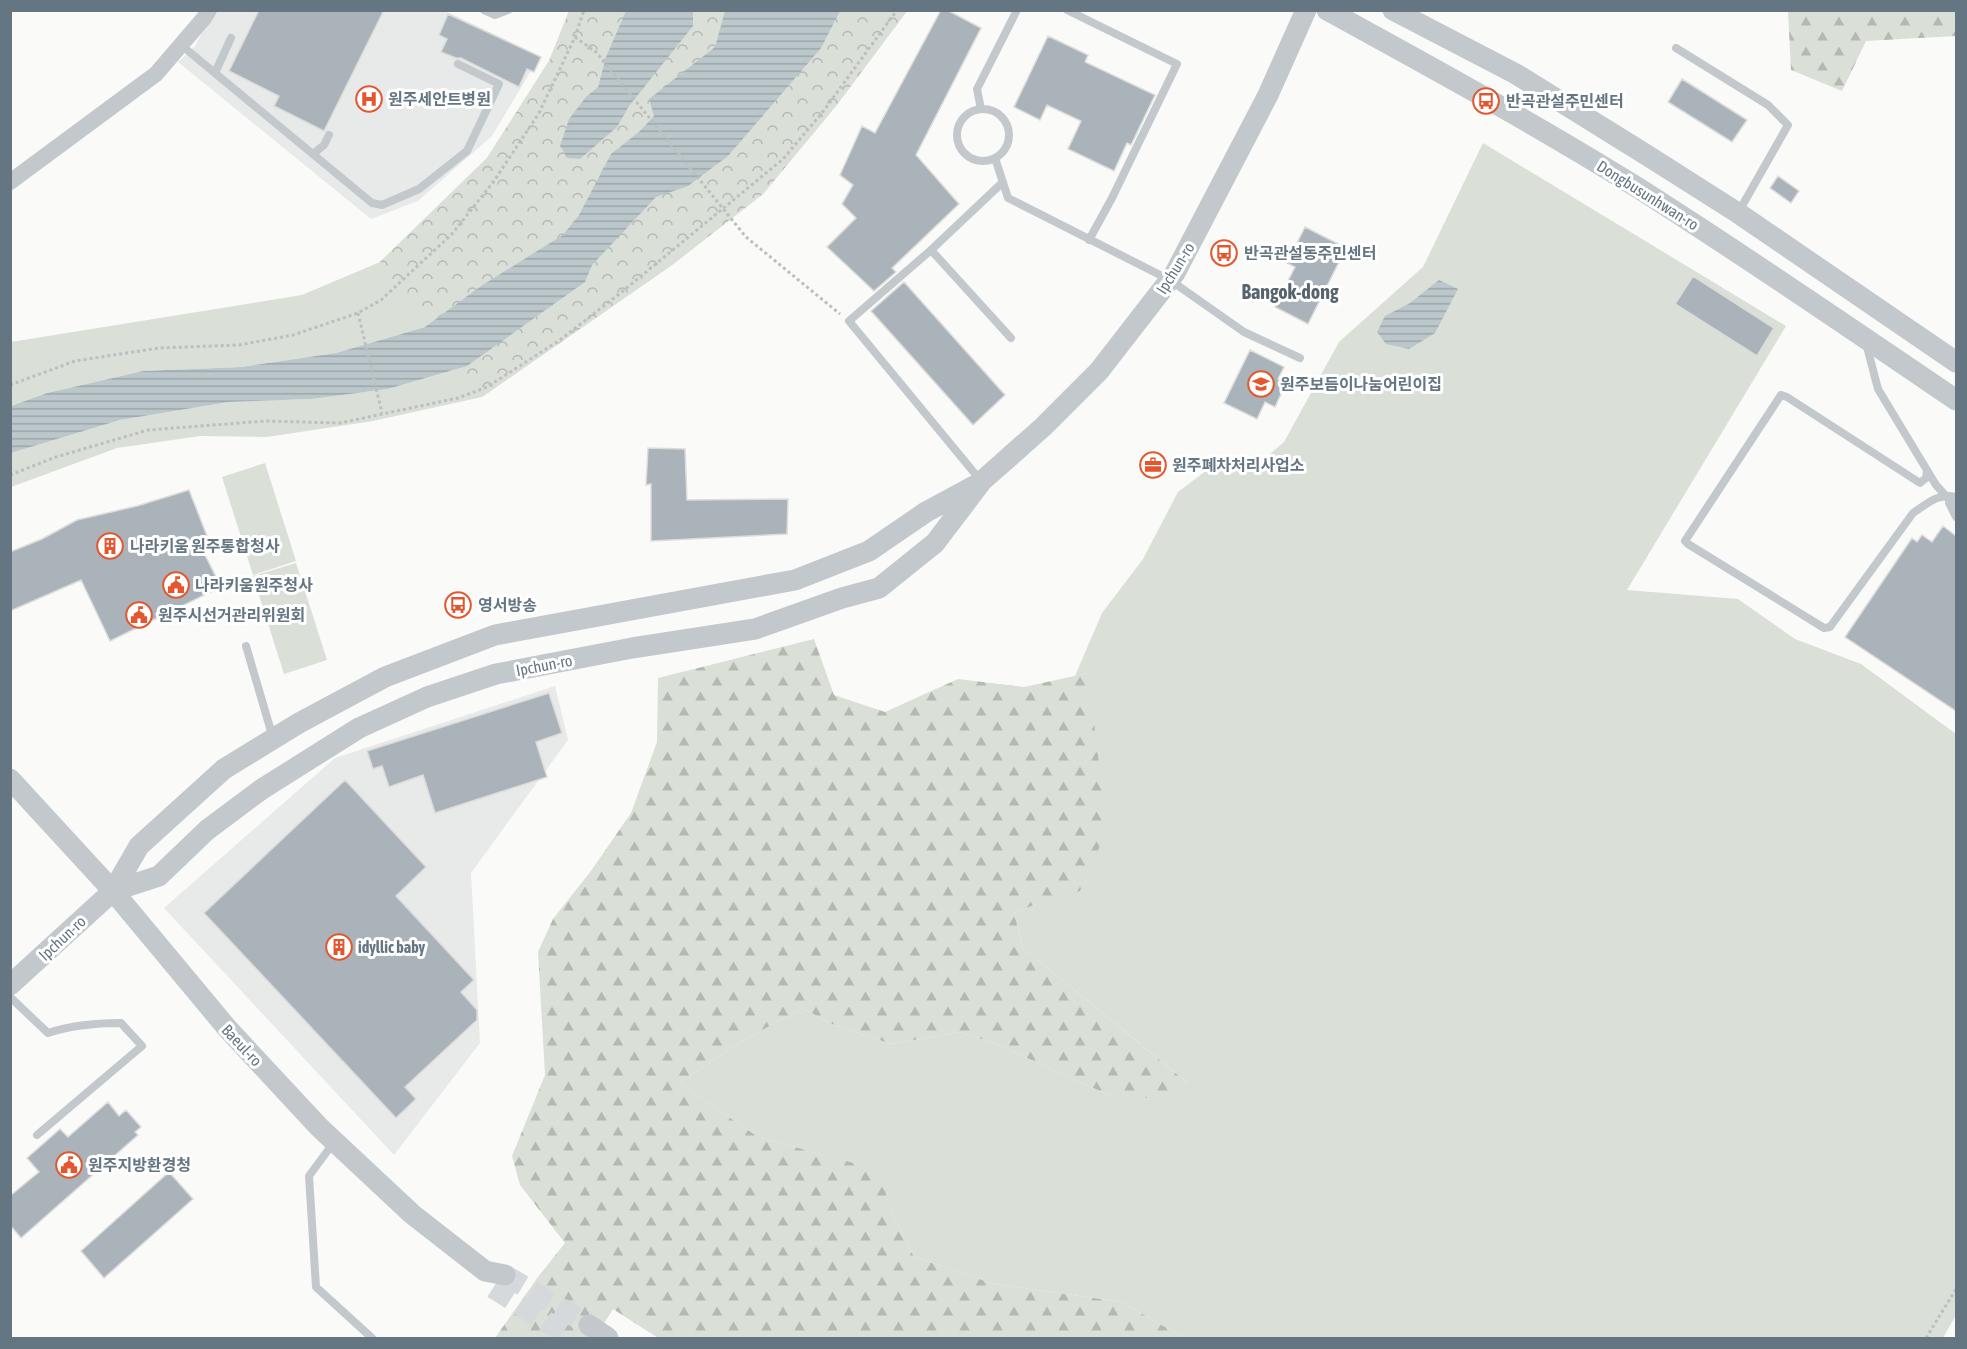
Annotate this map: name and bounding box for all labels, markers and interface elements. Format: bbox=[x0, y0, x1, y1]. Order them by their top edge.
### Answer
hospital icon: 원주세안트병원 bbox=[354, 84, 384, 114]
bus stop icon: 반곡관설주민센터 bbox=[1471, 86, 1501, 116]
place label: 원주세안트병원 bbox=[388, 90, 491, 108]
place label: 반곡관설주민센터 bbox=[1506, 92, 1624, 110]
street label: Dongbusunhwan-ro bbox=[1593, 157, 1702, 234]
bus stop icon: 반곡관설동주민센터 bbox=[1209, 238, 1239, 268]
street label: Ipchun-ro bbox=[1152, 239, 1199, 298]
place label: 반곡관설동주민센터 bbox=[1244, 244, 1376, 262]
district label: Bangok-dong bbox=[1241, 280, 1339, 303]
school or university icon: 원주보듬이나눔어린이집 bbox=[1246, 369, 1276, 399]
place label: 원주보듬이나눔어린이집 bbox=[1280, 375, 1442, 393]
office icon: 원주폐차처리사업소 bbox=[1138, 450, 1168, 480]
place label: 원주폐차처리사업소 bbox=[1172, 456, 1305, 474]
building icon: 나라키움 원주통합청사 bbox=[95, 531, 125, 561]
place label: 나라키움 원주통합청사 bbox=[130, 537, 280, 555]
public building icon: 나라키움원주청사 bbox=[161, 570, 191, 600]
place label: 나라키움원주청사 bbox=[195, 576, 313, 594]
bus stop icon: 영서방송 bbox=[443, 590, 473, 620]
place label: 영서방송 bbox=[478, 596, 537, 614]
public building icon: 원주시선거관리위원회 bbox=[124, 600, 154, 630]
place label: 원주시선거관리위원회 bbox=[158, 606, 305, 624]
street label: Ipchun-ro bbox=[514, 651, 574, 680]
street label: Ipchun-ro bbox=[35, 912, 90, 965]
building icon: idyllic baby bbox=[324, 932, 354, 962]
place label: idyllic baby bbox=[358, 938, 426, 956]
street label: Baeul-ro bbox=[218, 1020, 266, 1070]
public building icon: 원주지방환경청 bbox=[54, 1150, 84, 1180]
place label: 원주지방환경청 bbox=[88, 1156, 191, 1174]

